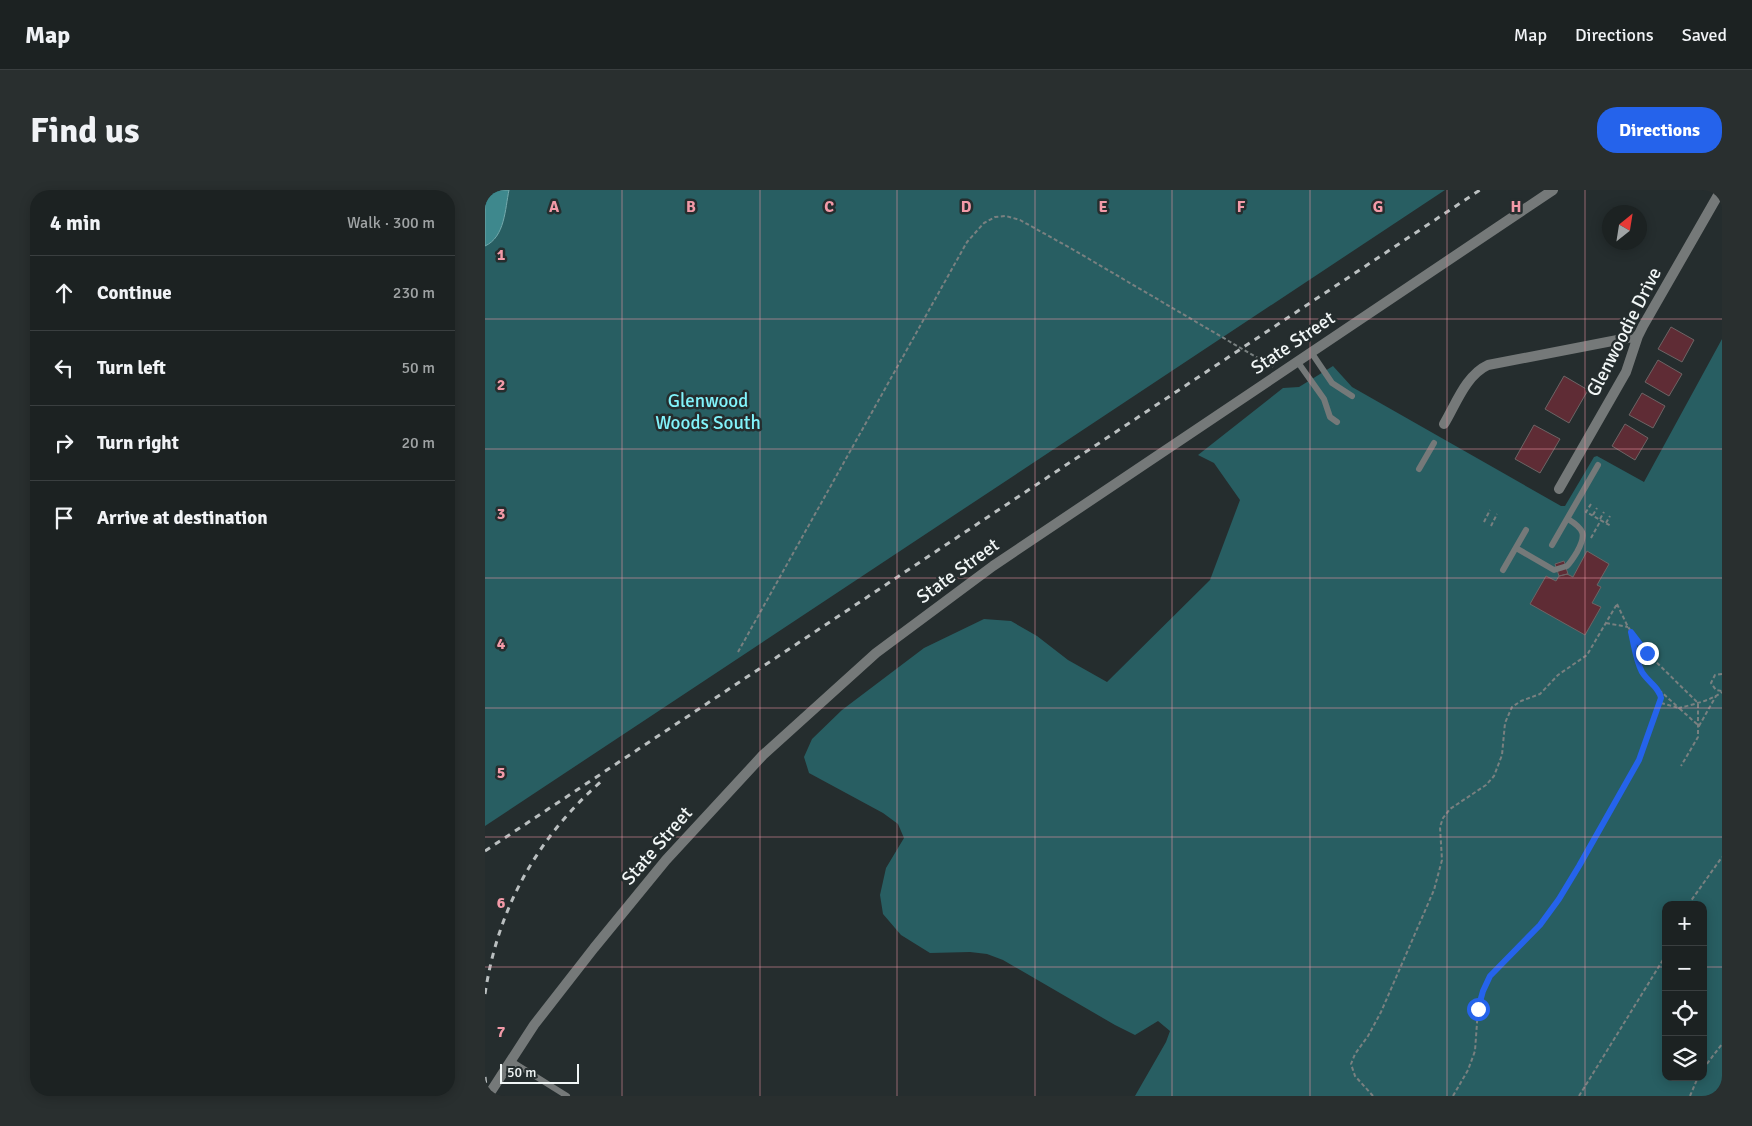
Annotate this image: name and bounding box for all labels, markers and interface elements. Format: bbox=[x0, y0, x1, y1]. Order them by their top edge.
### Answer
text: Map bbox=[25, 20, 70, 50]
text: Map bbox=[1514, 24, 1547, 46]
text: Directions bbox=[1575, 24, 1654, 46]
text: Saved bbox=[1682, 24, 1727, 46]
button: Directions bbox=[1597, 107, 1722, 153]
text: Find us bbox=[30, 109, 140, 152]
text: A bbox=[549, 197, 560, 217]
text: B bbox=[686, 197, 696, 217]
text: C bbox=[824, 197, 834, 217]
text: D bbox=[961, 197, 972, 217]
text: E bbox=[1098, 197, 1108, 217]
text: F bbox=[1237, 197, 1246, 217]
text: G bbox=[1373, 197, 1383, 217]
text: H bbox=[1511, 197, 1521, 217]
north arrow bbox=[1602, 205, 1647, 250]
text: 4 min bbox=[50, 210, 101, 236]
text: Walk · 300 m bbox=[347, 213, 435, 233]
text: 1 bbox=[497, 245, 506, 265]
street label: Glenwoodie Drive bbox=[1581, 263, 1667, 401]
icon: ahead bbox=[50, 279, 78, 307]
text: Continue bbox=[97, 281, 172, 305]
text: 230 m bbox=[393, 283, 435, 303]
street label: State Street bbox=[1246, 306, 1340, 380]
icon: left bbox=[50, 354, 78, 382]
text: Turn left bbox=[97, 356, 166, 380]
text: 50 m bbox=[401, 358, 435, 378]
text: 2 bbox=[497, 375, 505, 395]
park label: Glenwood Woods South bbox=[655, 389, 761, 435]
icon: right bbox=[50, 429, 78, 457]
text: Turn right bbox=[97, 431, 179, 455]
text: 20 m bbox=[401, 433, 435, 453]
icon: arrive bbox=[50, 504, 78, 532]
text: 3 bbox=[497, 504, 505, 524]
text: Arrive at destination bbox=[97, 506, 268, 530]
street label: State Street bbox=[912, 533, 1004, 609]
text: 4 bbox=[497, 634, 506, 654]
route end bbox=[1636, 642, 1659, 665]
text: 5 bbox=[497, 763, 505, 783]
street label: State Street bbox=[616, 802, 698, 890]
text: 6 bbox=[497, 893, 506, 913]
map controls bbox=[1662, 901, 1707, 1081]
button: + bbox=[1662, 901, 1707, 946]
button: − bbox=[1662, 946, 1707, 991]
button: locate bbox=[1662, 991, 1707, 1036]
route start bbox=[1467, 998, 1490, 1021]
text: 7 bbox=[497, 1022, 506, 1042]
button: layers bbox=[1662, 1036, 1707, 1081]
scale bar bbox=[500, 1061, 579, 1084]
text: 50 m bbox=[507, 1064, 536, 1081]

